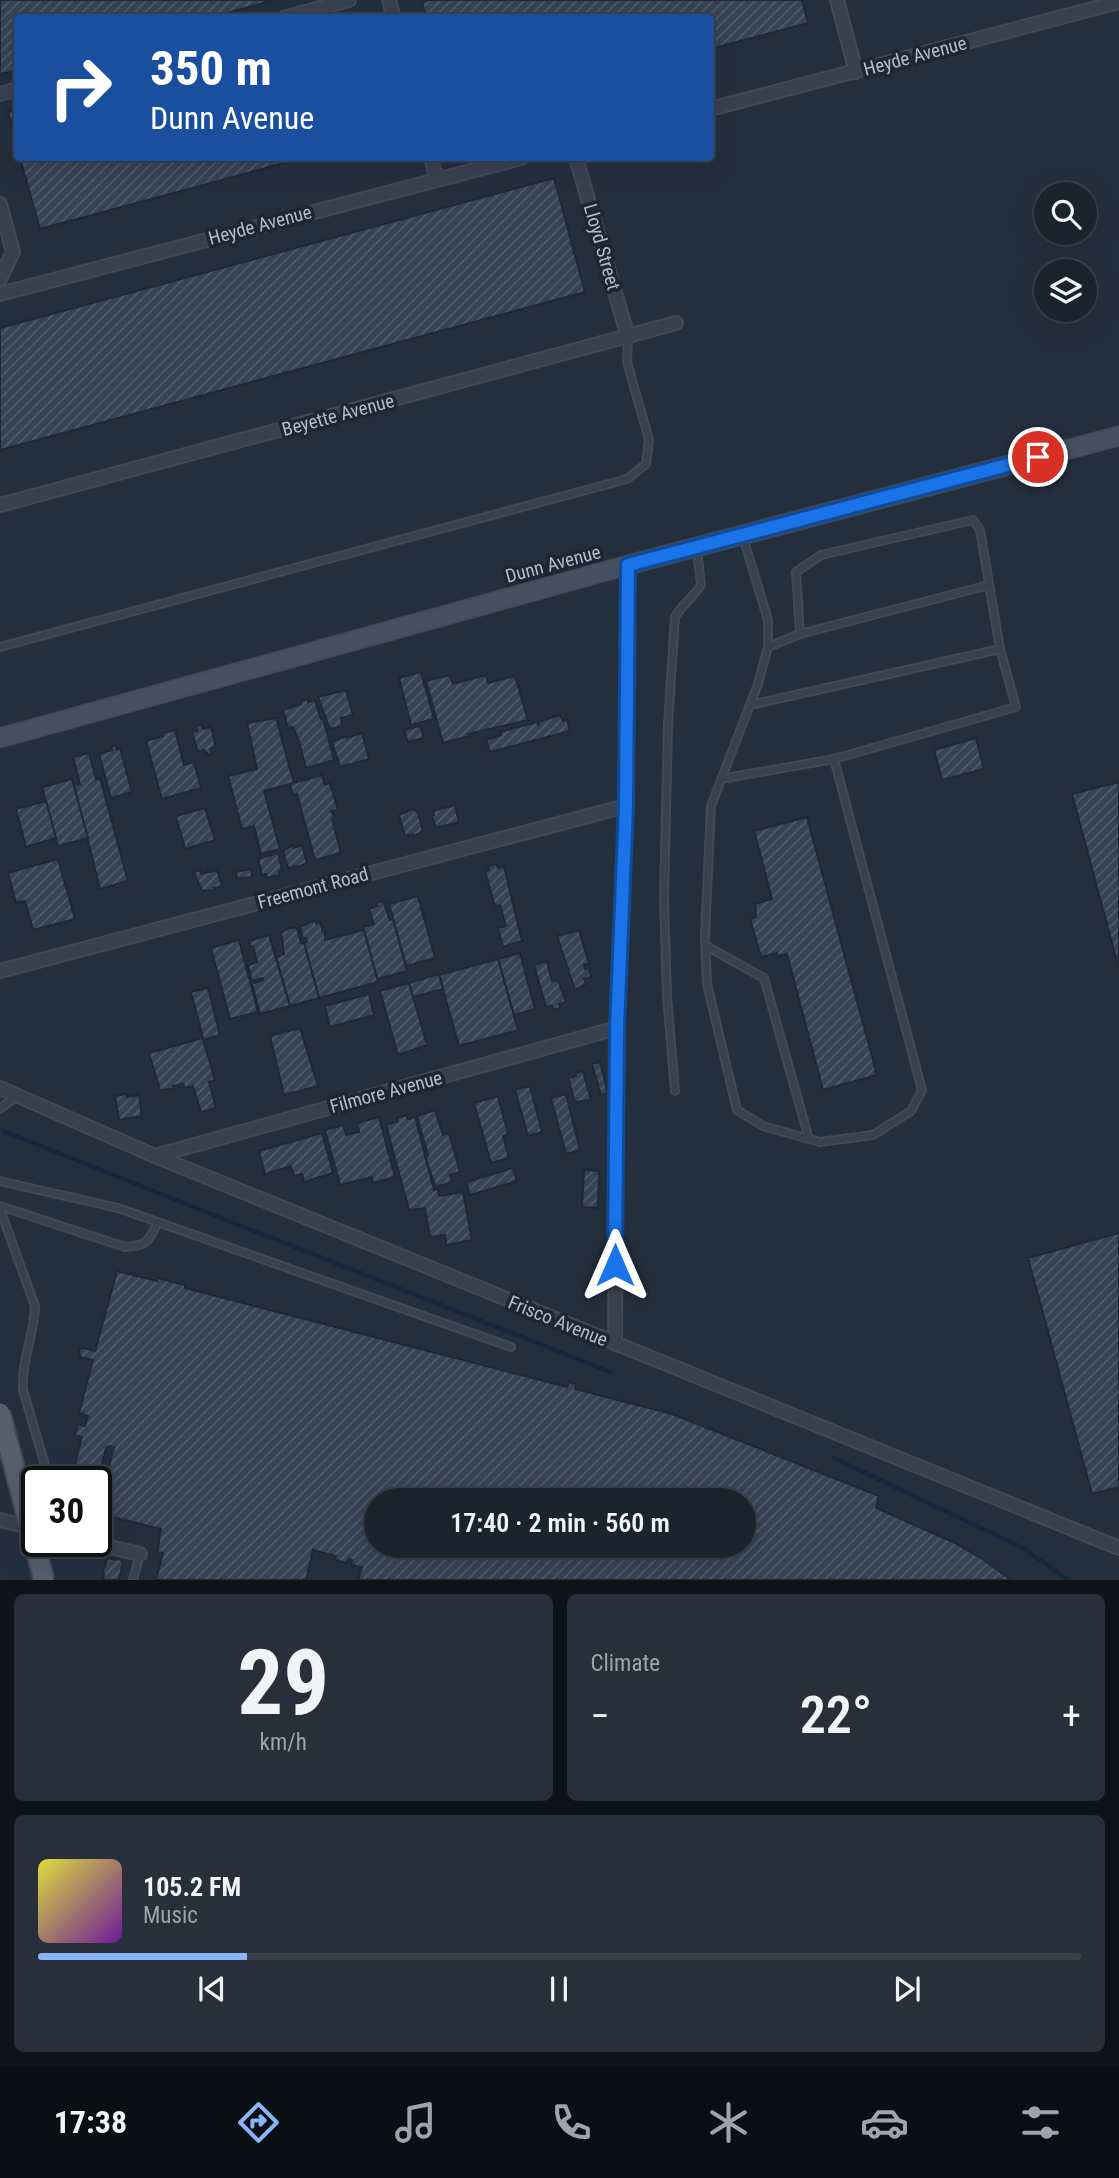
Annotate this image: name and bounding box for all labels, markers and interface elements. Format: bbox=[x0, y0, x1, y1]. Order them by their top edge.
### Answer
street label: Heyde Avenue bbox=[861, 31, 969, 81]
text: 350 m bbox=[150, 40, 272, 97]
icon: right bbox=[35, 42, 126, 133]
text: Dunn Avenue bbox=[150, 99, 314, 137]
map controls bbox=[1034, 182, 1097, 322]
button: search bbox=[1034, 182, 1097, 245]
street label: Heyde Avenue bbox=[206, 200, 314, 250]
street label: Lloyd Street bbox=[579, 201, 625, 293]
button: layers bbox=[1034, 259, 1097, 322]
street label: Beyette Avenue bbox=[279, 389, 397, 441]
pin bbox=[1008, 427, 1068, 487]
icon: arrive bbox=[1019, 438, 1057, 476]
street label: Dunn Avenue bbox=[503, 540, 603, 588]
street label: Freemont Road bbox=[255, 862, 371, 914]
street label: Filmore Avenue bbox=[327, 1066, 445, 1118]
position arrow bbox=[578, 1228, 652, 1302]
street label: Frisco Avenue bbox=[505, 1291, 611, 1351]
speed limit sign: 30 bbox=[21, 1466, 112, 1557]
text: 17:40 · 2 min · 560 m bbox=[450, 1508, 670, 1538]
text: 29 bbox=[237, 1630, 329, 1736]
text: Climate bbox=[591, 1650, 660, 1677]
text: 22° bbox=[800, 1685, 872, 1746]
text: − bbox=[591, 1694, 610, 1738]
text: + bbox=[1062, 1694, 1081, 1738]
text: km/h bbox=[260, 1729, 307, 1756]
text: 105.2 FM bbox=[143, 1872, 241, 1902]
text: Music bbox=[143, 1902, 198, 1929]
icon: previous bbox=[193, 1970, 231, 2008]
icon: pause bbox=[540, 1970, 578, 2008]
icon: next bbox=[888, 1970, 926, 2008]
icon: directions bbox=[234, 2098, 283, 2147]
icon: music bbox=[391, 2098, 440, 2147]
icon: phone bbox=[547, 2098, 596, 2147]
icon: climate bbox=[704, 2098, 753, 2147]
icon: car bbox=[860, 2098, 909, 2147]
icon: filters bbox=[1016, 2098, 1065, 2147]
text: 17:38 bbox=[54, 2103, 127, 2141]

